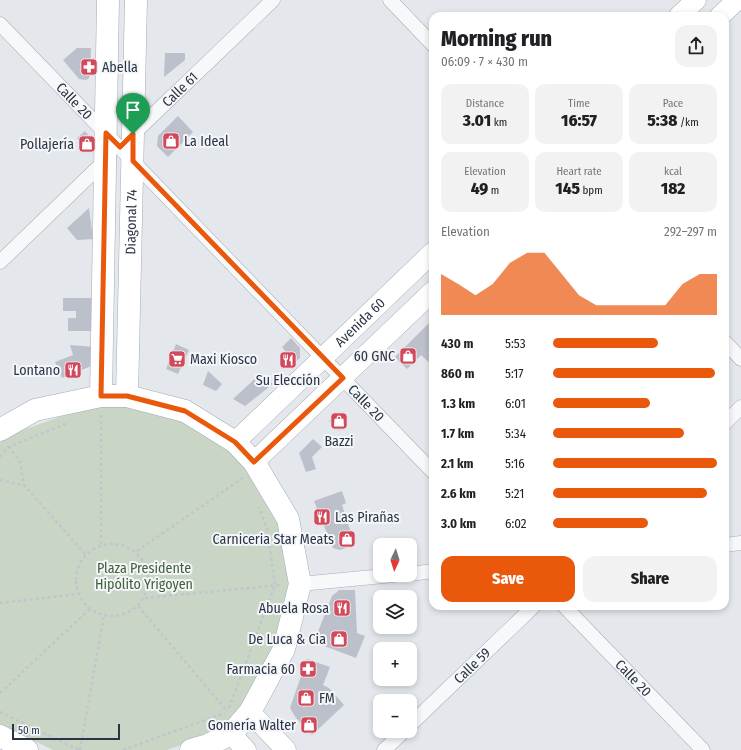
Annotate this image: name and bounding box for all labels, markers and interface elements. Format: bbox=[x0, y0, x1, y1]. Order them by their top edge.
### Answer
text: Morning run bbox=[441, 25, 552, 52]
button: share bbox=[675, 25, 717, 67]
text: 06:09 · 7 × 430 m bbox=[441, 54, 528, 69]
pharmacy icon: Abella bbox=[79, 57, 99, 77]
place label: Abella bbox=[102, 59, 138, 76]
street label: Calle 61 bbox=[159, 69, 202, 111]
street label: Calle 20 bbox=[52, 79, 96, 123]
pin bbox=[116, 93, 150, 134]
text: Distance bbox=[466, 97, 504, 110]
text: Time bbox=[568, 97, 590, 110]
text: Pace bbox=[663, 97, 683, 110]
icon: arrive bbox=[122, 99, 144, 121]
text: 3.01 bbox=[463, 110, 491, 131]
text: 16:57 bbox=[561, 110, 597, 131]
text: 5:38 bbox=[647, 110, 677, 131]
text: km bbox=[491, 116, 507, 129]
text: /km bbox=[677, 116, 699, 129]
shop icon: La Ideal bbox=[161, 131, 181, 151]
place label: La Ideal bbox=[184, 133, 229, 150]
shop icon: Pollajería bbox=[77, 134, 97, 154]
place label: Pollajería bbox=[20, 136, 74, 153]
text: Elevation bbox=[464, 165, 506, 178]
text: Heart rate bbox=[556, 165, 602, 178]
text: kcal bbox=[664, 165, 682, 178]
text: 49 bbox=[471, 178, 488, 199]
text: 145 bbox=[555, 178, 580, 199]
text: 182 bbox=[661, 178, 685, 199]
text: m bbox=[488, 184, 499, 197]
text: bpm bbox=[580, 184, 603, 197]
street label: Diagonal 74 bbox=[122, 189, 141, 255]
text: Elevation bbox=[441, 224, 490, 239]
text: 292–297 m bbox=[664, 224, 717, 239]
street label: Avenida 60 bbox=[331, 295, 389, 351]
text: 430 m bbox=[441, 336, 473, 351]
text: 5:53 bbox=[505, 336, 526, 351]
shop icon: 60 GNC bbox=[398, 346, 418, 366]
place label: 60 GNC bbox=[354, 348, 395, 365]
supermarket icon: Maxi Kiosco bbox=[167, 349, 187, 369]
restaurant icon: Su Elección bbox=[278, 350, 298, 370]
place label: Maxi Kiosco bbox=[190, 351, 257, 368]
restaurant icon: Lontano bbox=[63, 360, 83, 380]
place label: Lontano bbox=[13, 362, 60, 379]
text: 860 m bbox=[441, 366, 474, 381]
text: 5:17 bbox=[505, 366, 524, 381]
place label: Su Elección bbox=[256, 372, 320, 389]
street label: Calle 20 bbox=[344, 381, 388, 425]
text: 1.3 km bbox=[441, 396, 475, 411]
text: 6:01 bbox=[505, 396, 526, 411]
shop icon: Bazzi bbox=[329, 411, 349, 431]
text: 1.7 km bbox=[441, 426, 474, 441]
text: 5:34 bbox=[505, 426, 526, 441]
place label: Bazzi bbox=[324, 433, 354, 450]
text: 2.1 km bbox=[441, 456, 473, 471]
text: 5:16 bbox=[505, 456, 525, 471]
text: 2.6 km bbox=[441, 486, 476, 501]
text: 5:21 bbox=[505, 486, 524, 501]
restaurant icon: Las Pirañas bbox=[312, 507, 332, 527]
place label: Las Pirañas bbox=[335, 509, 399, 526]
text: 3.0 km bbox=[441, 516, 476, 531]
text: 6:02 bbox=[505, 516, 527, 531]
shop icon: Carniceria Star Meats bbox=[337, 529, 357, 549]
place label: Carniceria Star Meats bbox=[213, 531, 334, 548]
north arrow bbox=[373, 538, 417, 582]
map controls bbox=[373, 538, 417, 738]
button: Save bbox=[441, 556, 575, 602]
button: Share bbox=[583, 556, 717, 602]
park label: Plaza Presidente Hipólito Yrigoyen bbox=[95, 560, 193, 593]
button: layers bbox=[373, 590, 417, 634]
restaurant icon: Abuela Rosa bbox=[332, 598, 352, 618]
place label: Abuela Rosa bbox=[259, 600, 329, 617]
shop icon: De Luca & Cia bbox=[329, 629, 349, 649]
place label: De Luca & Cia bbox=[248, 631, 326, 648]
button: + bbox=[373, 642, 417, 686]
street label: Calle 59 bbox=[451, 644, 494, 687]
street label: Calle 20 bbox=[611, 656, 655, 700]
pharmacy icon: Farmacia 60 bbox=[298, 659, 318, 679]
place label: Farmacia 60 bbox=[226, 661, 295, 678]
shop icon: FM bbox=[296, 688, 316, 708]
place label: FM bbox=[319, 690, 335, 707]
button: − bbox=[373, 694, 417, 738]
shop icon: Gomería Walter bbox=[299, 715, 319, 735]
place label: Gomería Walter bbox=[208, 717, 296, 734]
scale bar bbox=[12, 722, 120, 741]
text: 50 m bbox=[18, 724, 40, 737]

